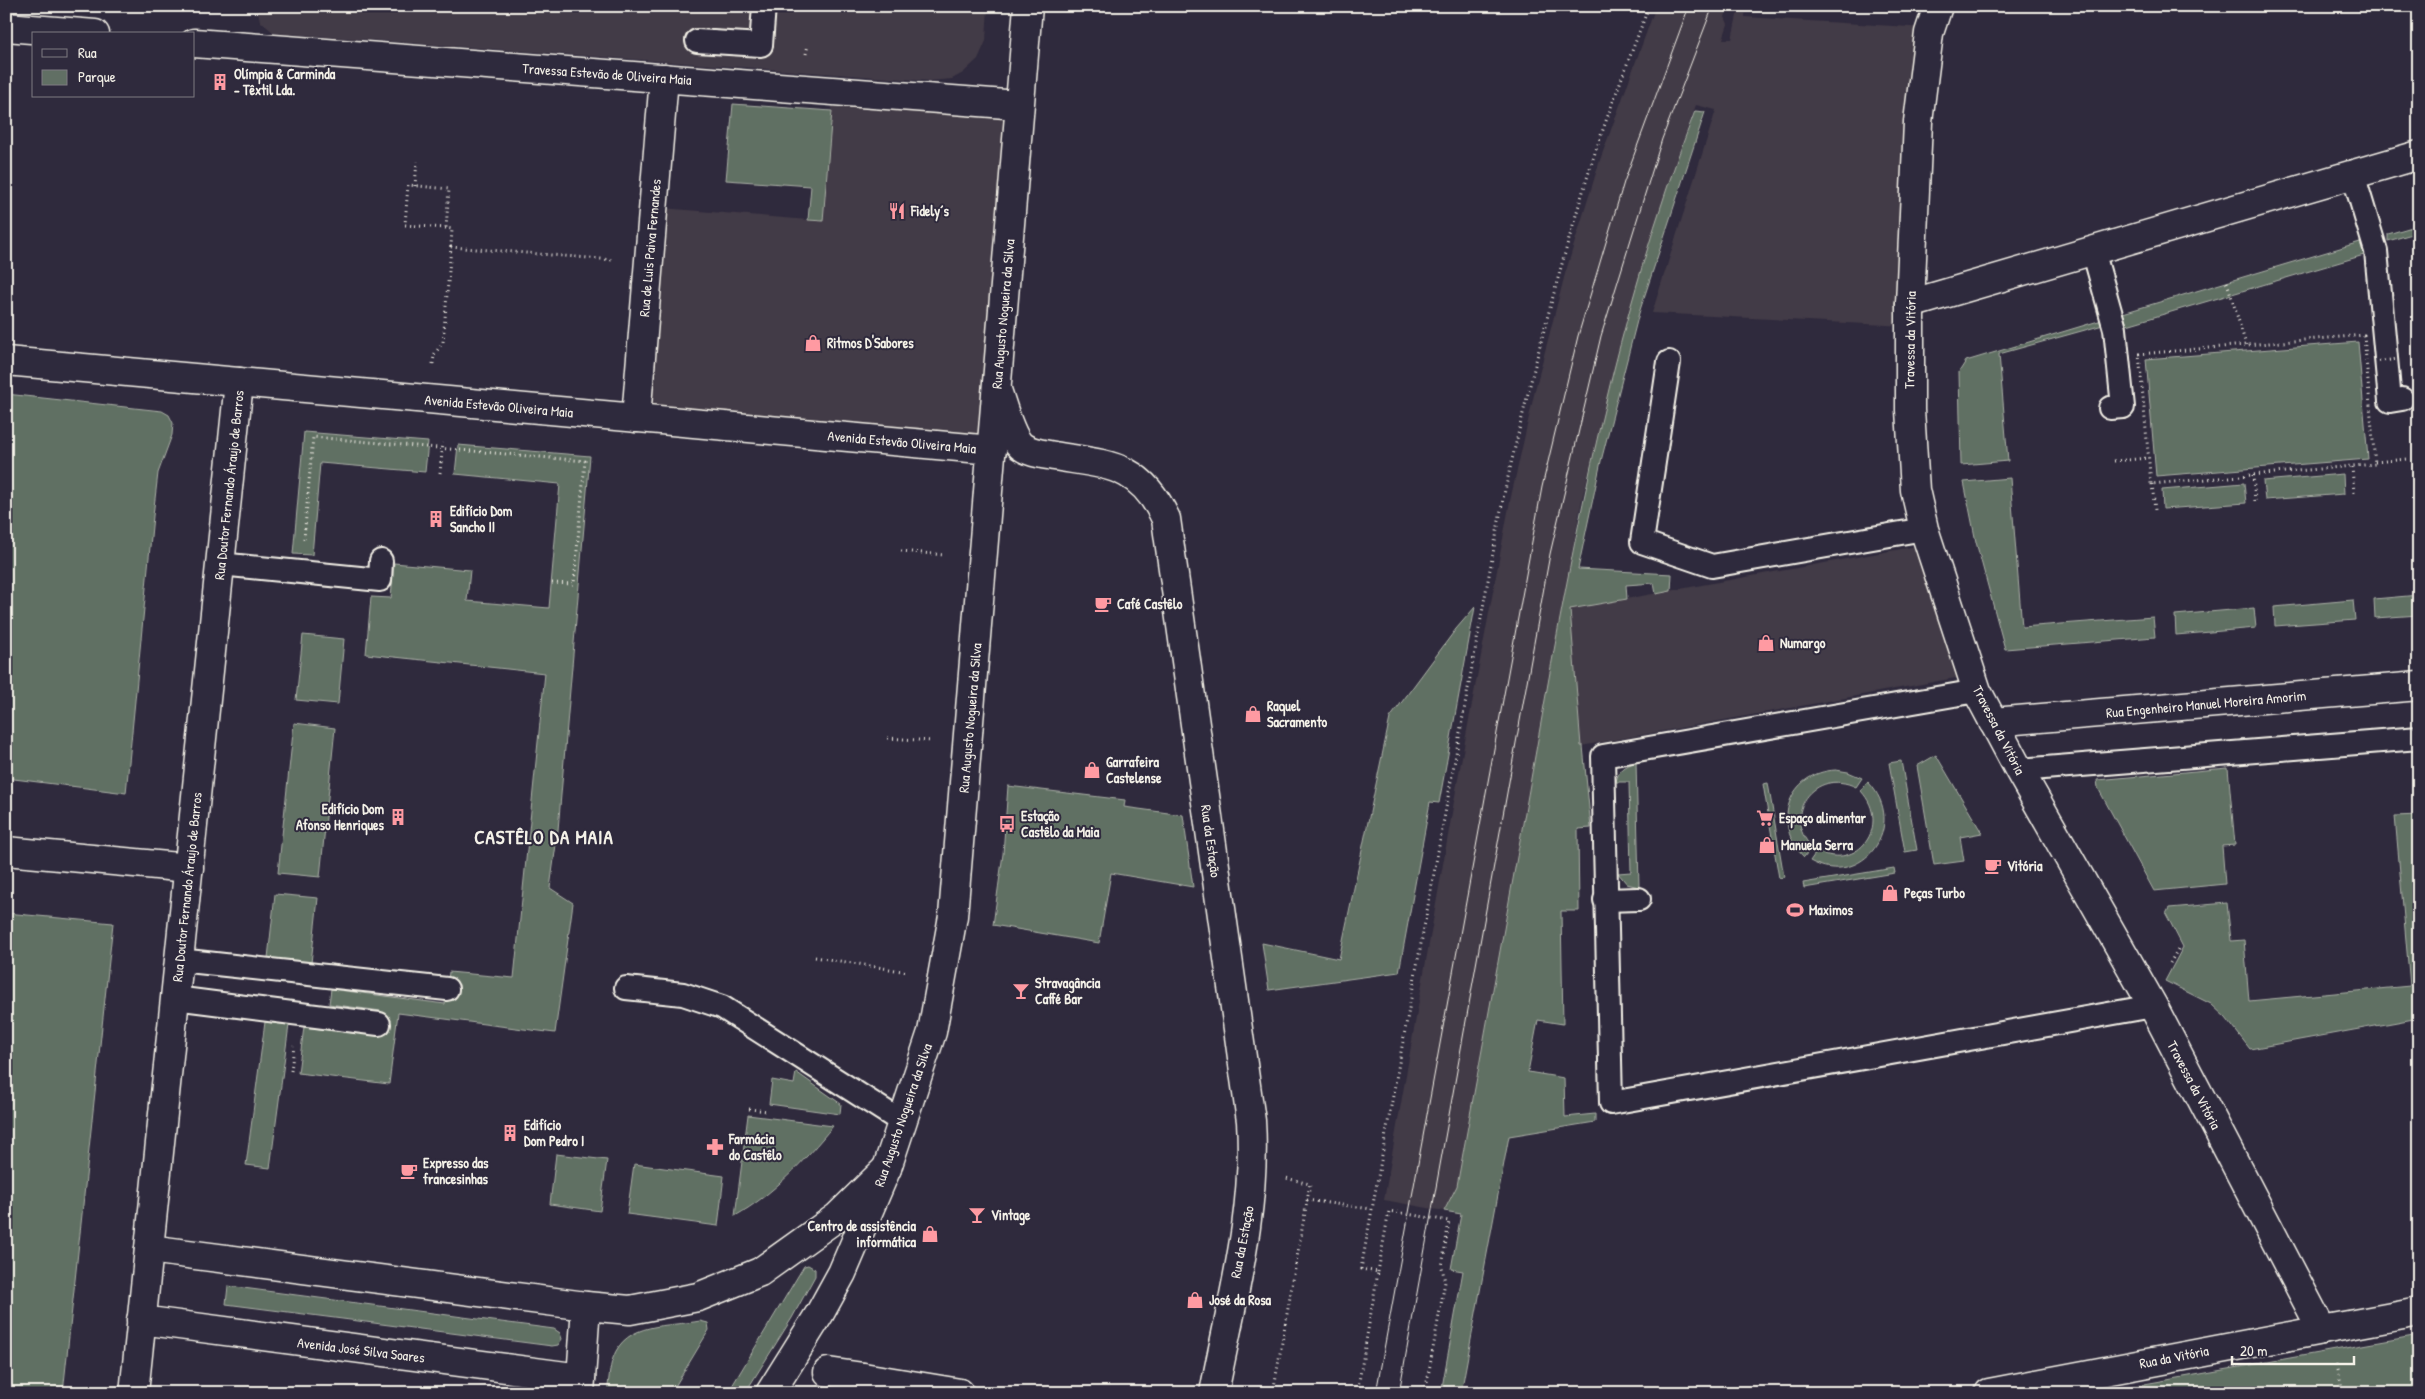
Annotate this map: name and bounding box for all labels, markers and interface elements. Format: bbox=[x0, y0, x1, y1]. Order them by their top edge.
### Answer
legend bbox=[32, 32, 195, 98]
text: Rua bbox=[78, 42, 97, 63]
street label: Travessa Estevão de Oliveira Maia bbox=[522, 58, 693, 89]
place label: Olímpia & Carminda - Têxtil Lda. bbox=[234, 64, 336, 99]
text: Parque bbox=[78, 66, 116, 87]
building icon: Olímpia & Carminda - Têxtil Lda. bbox=[210, 72, 230, 92]
street label: Rua de Luis Paiva Fernandes bbox=[634, 178, 665, 317]
restaurant icon: Fidely´s bbox=[887, 201, 907, 221]
place label: Fidely´s bbox=[910, 201, 950, 222]
street label: Rua Augusto Nogueira da Silva bbox=[986, 238, 1020, 390]
street label: Travessa da Vitória bbox=[1899, 290, 1920, 389]
shop icon: Ritmos D'Sabores bbox=[803, 333, 823, 353]
place label: Ritmos D'Sabores bbox=[827, 333, 914, 352]
street label: Rua Doutor Fernando Áraujo de Barros bbox=[209, 389, 249, 581]
street label: Avenida Estevão Oliveira Maia bbox=[424, 390, 575, 422]
street label: Avenida Estevão Oliveira Maia bbox=[827, 426, 978, 458]
place label: Edifício Dom Sancho II bbox=[450, 501, 513, 536]
building icon: Edifício Dom Sancho II bbox=[426, 509, 446, 529]
cafe icon: Café Castêlo bbox=[1093, 594, 1113, 614]
place label: Café Castêlo bbox=[1117, 594, 1183, 613]
shop icon: Numargo bbox=[1756, 633, 1776, 653]
place label: Numargo bbox=[1780, 633, 1826, 654]
street label: Rua Augusto Nogueira da Silva bbox=[953, 642, 987, 794]
street label: Travessa da Vitória bbox=[1969, 682, 2030, 778]
street label: Rua Engenheiro Manuel Moreira Amorim bbox=[2105, 685, 2307, 723]
place label: Raquel Sacramento bbox=[1267, 696, 1327, 731]
shop icon: Raquel Sacramento bbox=[1243, 704, 1263, 724]
place label: Garrafeira Castelense bbox=[1106, 752, 1162, 787]
shop icon: Garrafeira Castelense bbox=[1082, 760, 1102, 780]
street label: Rua Doutor Fernando Áraujo de Barros bbox=[167, 791, 207, 983]
place label: Edifício Dom Afonso Henriques bbox=[296, 799, 385, 836]
street label: Rua da Estação bbox=[1197, 803, 1226, 879]
place label: Estação Castêlo da Maia bbox=[1021, 806, 1100, 841]
building icon: Edifício Dom Afonso Henriques bbox=[388, 807, 408, 827]
supermarket icon: Espaço alimentar bbox=[1755, 808, 1775, 828]
place label: Espaço alimentar bbox=[1779, 808, 1866, 829]
bus stop icon: Estação Castêlo da Maia bbox=[997, 814, 1017, 834]
district label: CASTÊLO DA MAIA bbox=[474, 824, 614, 850]
shop icon: Manuela Serra bbox=[1757, 835, 1777, 855]
place label: Manuela Serra bbox=[1781, 835, 1854, 854]
cafe icon: Vitória bbox=[1983, 856, 2003, 876]
place label: Vitória bbox=[2007, 856, 2043, 875]
shop icon: Peças Turbo bbox=[1880, 883, 1900, 903]
place label: Peças Turbo bbox=[1904, 883, 1965, 902]
sports icon: Maximos bbox=[1785, 900, 1805, 920]
place label: Maximos bbox=[1809, 900, 1853, 919]
place label: Stravagância Caffé Bar bbox=[1035, 973, 1101, 1008]
bar icon: Stravagância Caffé Bar bbox=[1011, 981, 1031, 1001]
street label: Travessa da Vitória bbox=[2163, 1037, 2226, 1133]
street label: Rua Augusto Nogueira da Silva bbox=[869, 1040, 937, 1189]
place label: Edifício Dom Pedro I bbox=[524, 1115, 584, 1150]
building icon: Edifício Dom Pedro I bbox=[500, 1123, 520, 1143]
place label: Farmácia do Castêlo bbox=[728, 1129, 782, 1164]
pharmacy icon: Farmácia do Castêlo bbox=[705, 1137, 725, 1157]
place label: Expresso das francesinhas bbox=[423, 1153, 489, 1188]
cafe icon: Expresso das francesinhas bbox=[399, 1161, 419, 1181]
street label: Rua da Estação bbox=[1225, 1204, 1258, 1280]
bar icon: Vintage bbox=[967, 1205, 987, 1225]
place label: Vintage bbox=[991, 1205, 1031, 1226]
place label: Centro de assistência informática bbox=[808, 1216, 917, 1251]
shop icon: Centro de assistência informática bbox=[920, 1224, 940, 1244]
shop icon: José da Rosa bbox=[1185, 1290, 1205, 1310]
place label: José da Rosa bbox=[1209, 1290, 1272, 1309]
street label: Avenida José Silva Soares bbox=[296, 1332, 426, 1367]
scale bar bbox=[2232, 1334, 2355, 1366]
street label: Rua da Vitória bbox=[2138, 1340, 2211, 1373]
text: 20 m bbox=[2240, 1340, 2267, 1361]

